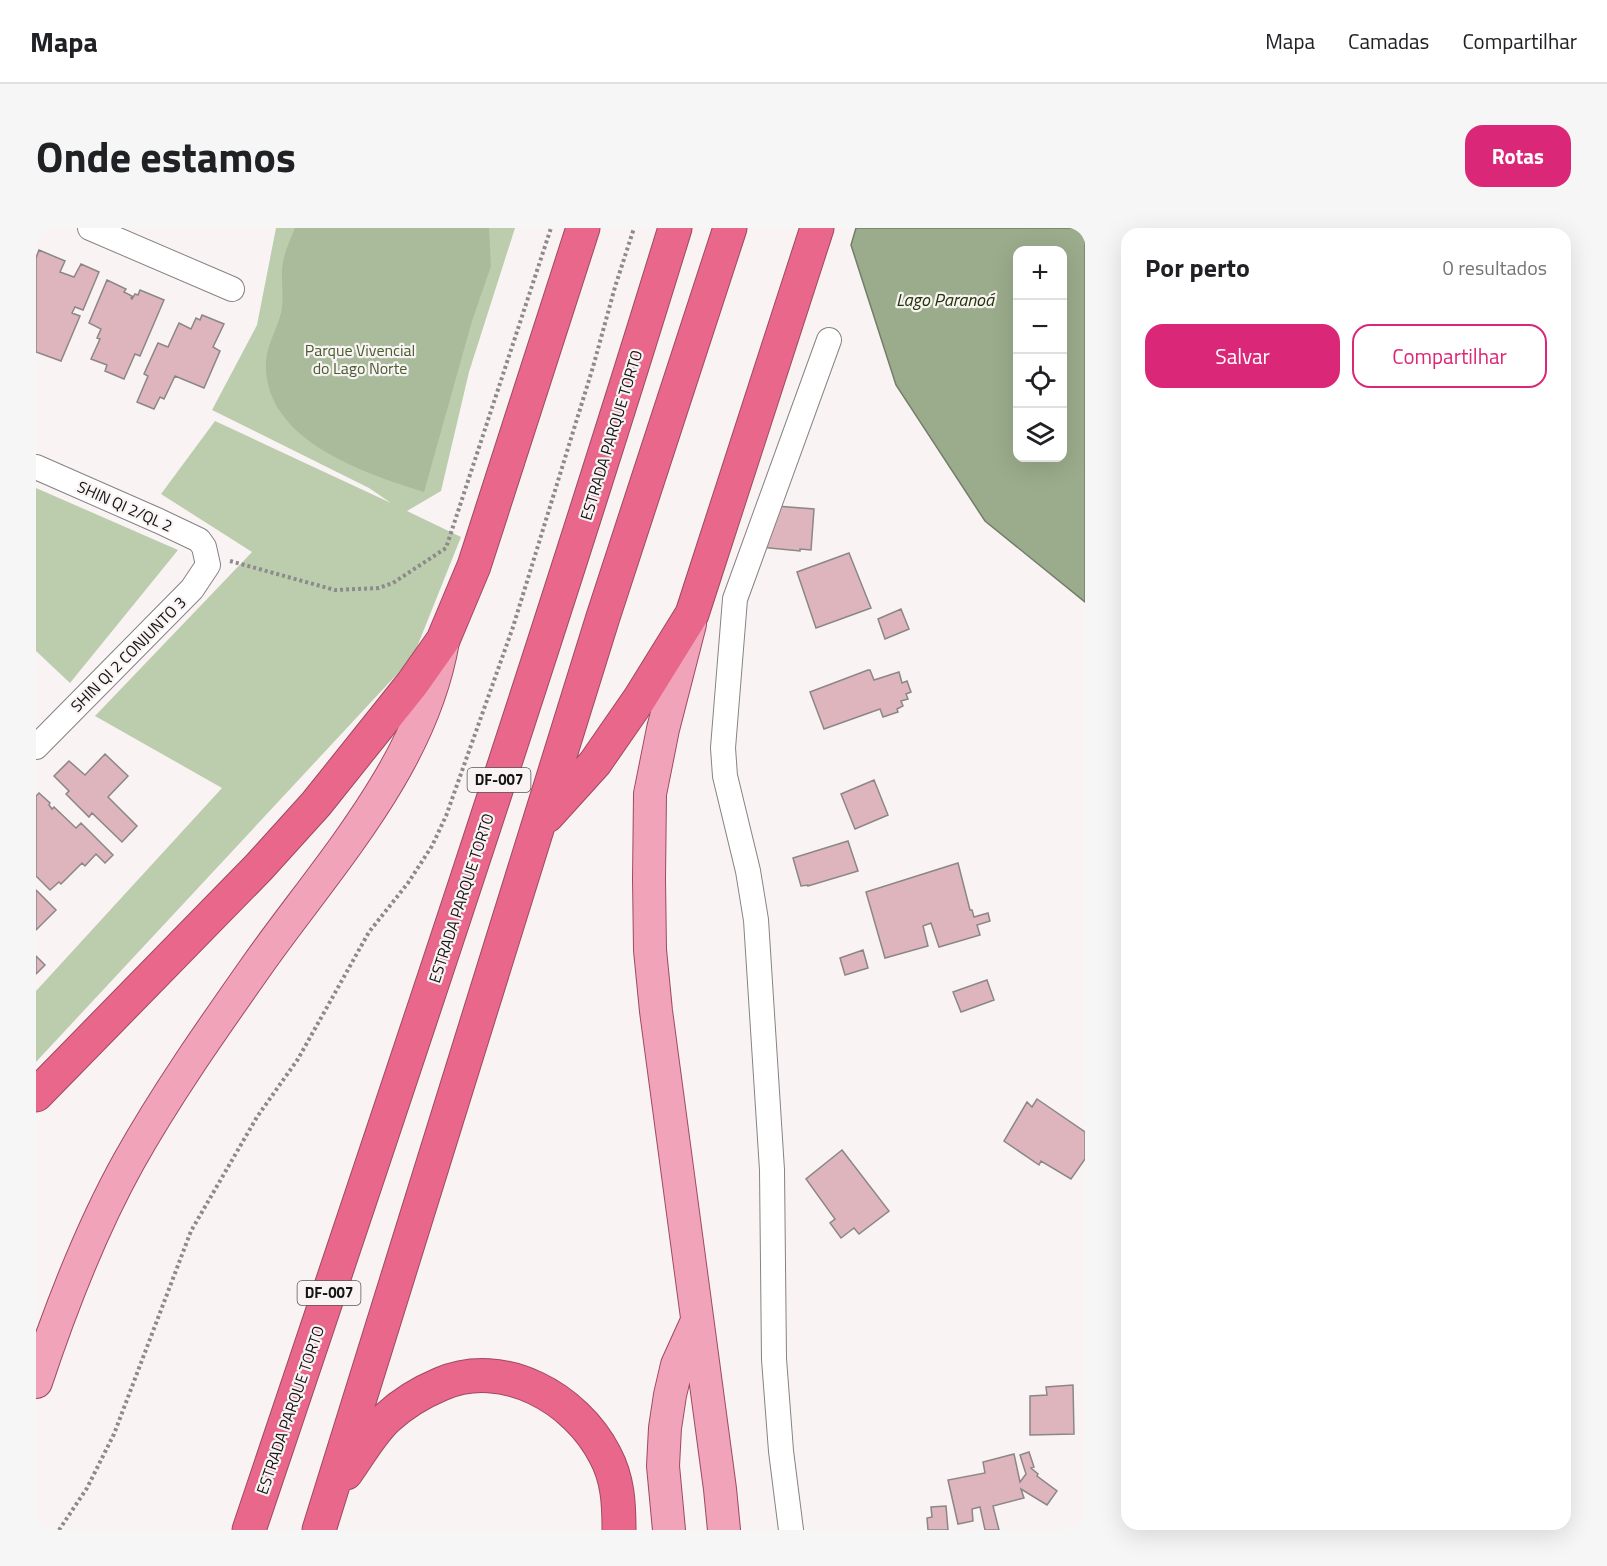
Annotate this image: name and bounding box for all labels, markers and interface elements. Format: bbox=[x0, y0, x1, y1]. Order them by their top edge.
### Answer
text: Mapa bbox=[30, 20, 98, 63]
text: Mapa bbox=[1265, 25, 1315, 57]
text: Camadas bbox=[1348, 25, 1429, 57]
text: Compartilhar bbox=[1462, 25, 1577, 57]
text: Onde estamos bbox=[36, 124, 296, 188]
button: Rotas bbox=[1465, 125, 1571, 187]
map controls bbox=[1013, 246, 1067, 462]
button: + bbox=[1013, 246, 1067, 300]
text: Por perto bbox=[1145, 248, 1250, 287]
text: 0 resultados bbox=[1443, 252, 1547, 283]
water label: Lago Paranoá bbox=[896, 286, 996, 313]
button: − bbox=[1013, 300, 1067, 354]
button: Salvar bbox=[1145, 324, 1340, 388]
button: Compartilhar bbox=[1352, 324, 1547, 388]
park label: Parque Vivencial do Lago Norte bbox=[305, 338, 415, 380]
street label: ESTRADA PARQUE TORTO bbox=[574, 347, 648, 523]
button: locate bbox=[1013, 354, 1067, 408]
button: layers bbox=[1013, 408, 1067, 462]
street label: SHIN QI 2/QL 2 bbox=[74, 474, 176, 538]
street label: SHIN QI 2 CONJUNTO 3 bbox=[65, 591, 191, 717]
road number: DF-007 bbox=[468, 768, 530, 792]
street label: ESTRADA PARQUE TORTO bbox=[422, 810, 500, 986]
road number: DF-007 bbox=[298, 1281, 360, 1305]
street label: ESTRADA PARQUE TORTO bbox=[250, 1322, 330, 1498]

